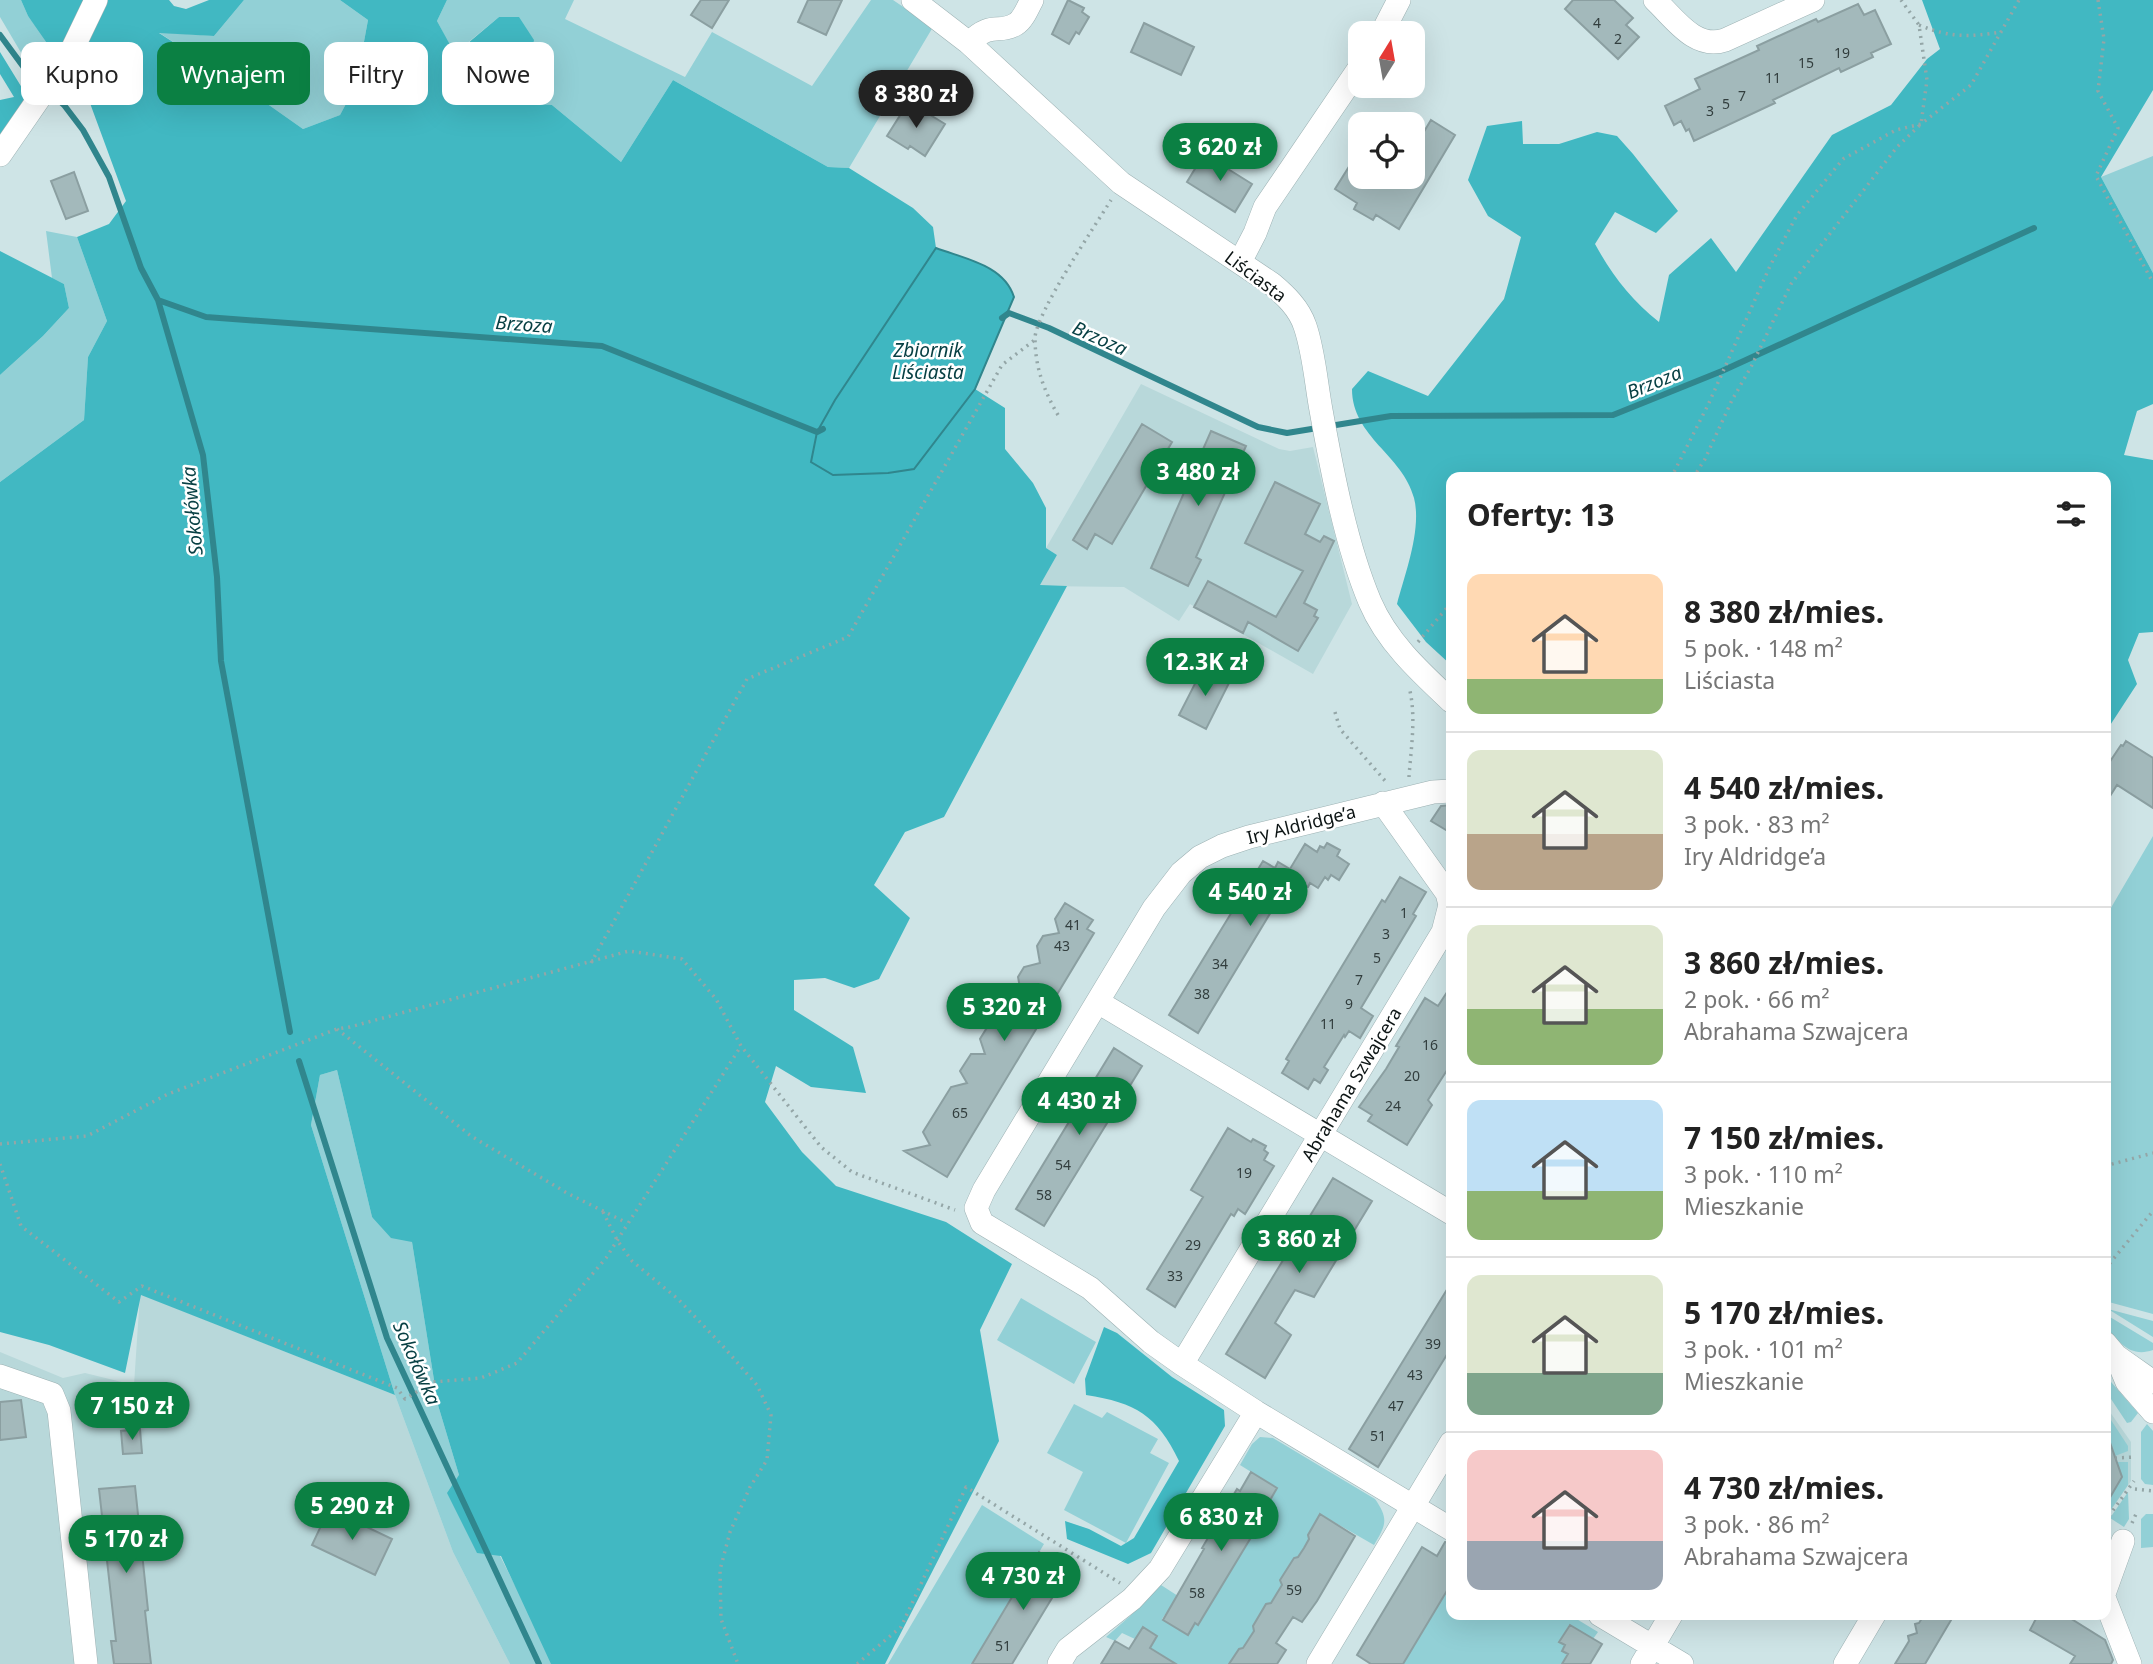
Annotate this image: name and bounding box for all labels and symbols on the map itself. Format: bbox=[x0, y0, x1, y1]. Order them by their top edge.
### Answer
house number: 4 bbox=[1593, 13, 1601, 32]
north arrow bbox=[1348, 21, 1424, 98]
house number: 2 bbox=[1614, 29, 1622, 48]
house number: 19 bbox=[1834, 43, 1850, 62]
house number: 15 bbox=[1798, 53, 1814, 72]
house number: 11 bbox=[1765, 68, 1781, 87]
pin: 8 380 zł bbox=[844, 71, 988, 130]
house number: 7 bbox=[1738, 86, 1746, 105]
house number: 5 bbox=[1722, 94, 1730, 113]
house number: 3 bbox=[1706, 101, 1714, 120]
pin: 3 620 zł bbox=[1148, 124, 1292, 183]
street label: Liściasta bbox=[1220, 245, 1292, 307]
water label: Brzoza bbox=[495, 309, 554, 339]
water label: Brzoza bbox=[1069, 314, 1132, 362]
water label: Zbiornik Liściasta bbox=[892, 337, 964, 385]
water label: Brzoza bbox=[1623, 359, 1686, 405]
pin: 3 480 zł bbox=[1126, 448, 1270, 508]
water label: Sokołówka bbox=[175, 465, 209, 557]
pin: 12.3K zł bbox=[1133, 638, 1277, 698]
street label: Iry Aldridge’a bbox=[1244, 799, 1358, 849]
pin: 4 540 zł bbox=[1178, 869, 1322, 928]
house number: 1 bbox=[1400, 903, 1408, 922]
house number: 41 bbox=[1065, 915, 1081, 934]
house number: 3 bbox=[1382, 924, 1390, 943]
house number: 43 bbox=[1054, 936, 1070, 955]
house number: 5 bbox=[1373, 948, 1381, 967]
house number: 34 bbox=[1212, 954, 1228, 973]
house number: 7 bbox=[1355, 970, 1363, 989]
pin: 5 320 zł bbox=[932, 984, 1076, 1043]
house number: 38 bbox=[1194, 984, 1210, 1003]
house number: 9 bbox=[1345, 994, 1353, 1013]
street label: Abrahama Szwajcera bbox=[1295, 1002, 1407, 1166]
house number: 11 bbox=[1320, 1014, 1336, 1033]
house number: 16 bbox=[1422, 1035, 1438, 1054]
house number: 20 bbox=[1404, 1066, 1420, 1085]
pin: 4 430 zł bbox=[1007, 1078, 1151, 1137]
house number: 24 bbox=[1385, 1096, 1401, 1115]
house number: 65 bbox=[952, 1103, 968, 1122]
house number: 54 bbox=[1055, 1155, 1071, 1174]
house number: 19 bbox=[1236, 1163, 1252, 1182]
house number: 58 bbox=[1036, 1185, 1052, 1204]
pin: 3 860 zł bbox=[1227, 1216, 1371, 1275]
house number: 29 bbox=[1185, 1235, 1201, 1254]
house number: 33 bbox=[1167, 1266, 1183, 1285]
water label: Sokołówka bbox=[387, 1317, 447, 1409]
house number: 39 bbox=[1425, 1334, 1441, 1353]
house number: 43 bbox=[1407, 1365, 1423, 1384]
pin: 7 150 zł bbox=[60, 1382, 204, 1442]
house number: 47 bbox=[1388, 1396, 1404, 1415]
house number: 51 bbox=[1370, 1426, 1386, 1445]
pin: 5 290 zł bbox=[280, 1482, 424, 1542]
pin: 6 830 zł bbox=[1149, 1494, 1293, 1553]
pin: 5 170 zł bbox=[54, 1516, 198, 1575]
pin: 4 730 zł bbox=[951, 1552, 1095, 1612]
house number: 59 bbox=[1286, 1580, 1302, 1599]
house number: 58 bbox=[1189, 1583, 1205, 1602]
house number: 51 bbox=[995, 1636, 1011, 1655]

